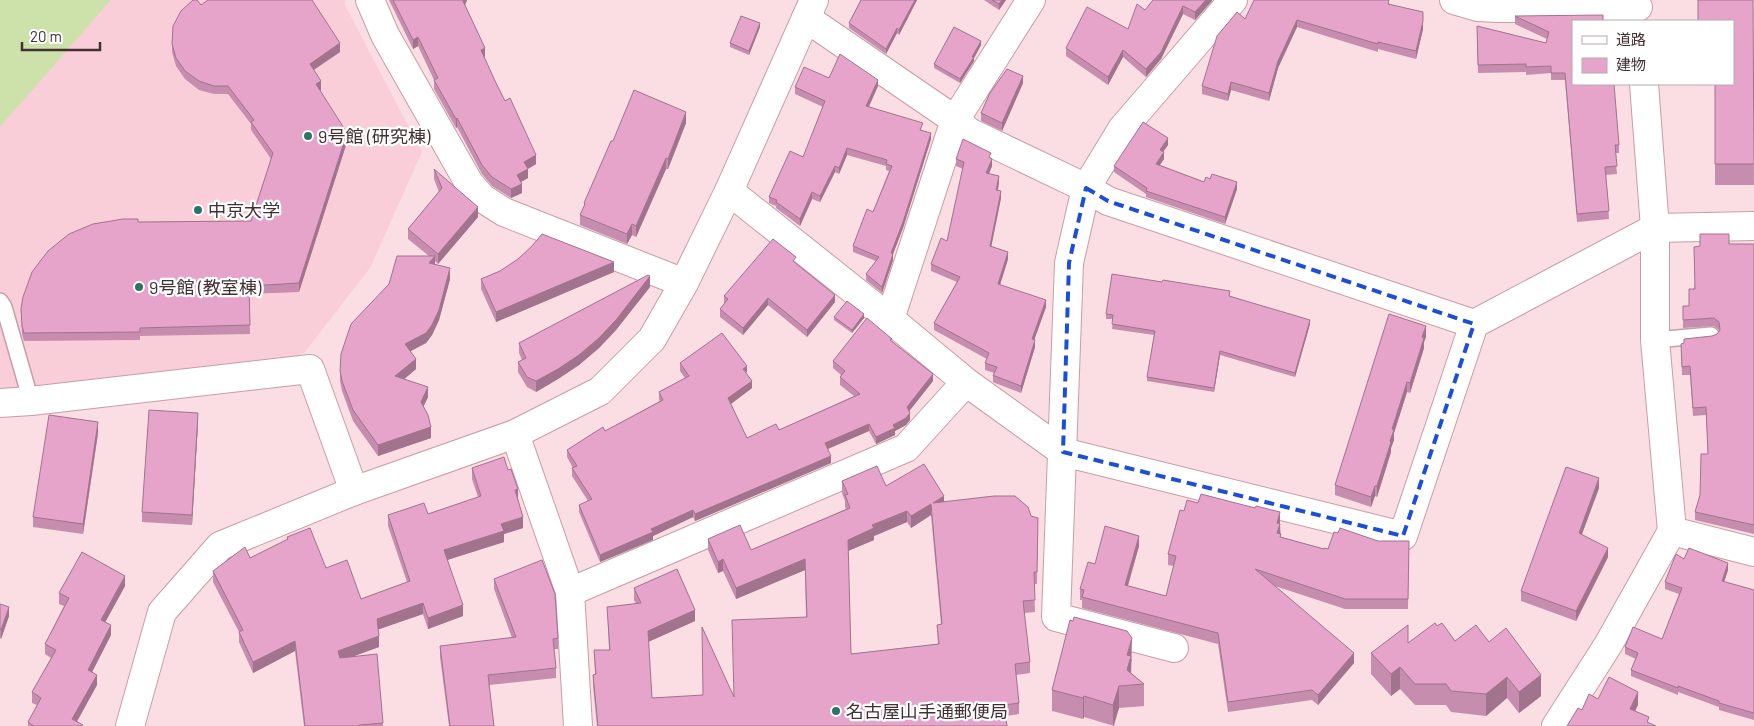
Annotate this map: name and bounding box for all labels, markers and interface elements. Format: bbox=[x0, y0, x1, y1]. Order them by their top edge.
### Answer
scale bar bbox=[22, 20, 100, 52]
legend bbox=[1572, 20, 1734, 85]
text: 20 m bbox=[30, 27, 62, 45]
text: 道路 bbox=[1616, 30, 1646, 48]
text: 建物 bbox=[1616, 55, 1646, 73]
place label: 9号館 (研究棟) bbox=[318, 125, 431, 147]
marker: 9号館 (研究棟) bbox=[302, 130, 314, 142]
place label: 中京大学 bbox=[208, 199, 280, 221]
marker: 中京大学 bbox=[192, 204, 204, 216]
place label: 9号館 (教室棟) bbox=[149, 276, 262, 298]
marker: 9号館 (教室棟) bbox=[133, 281, 145, 293]
place label: 名古屋山手通郵便局 bbox=[846, 700, 1008, 722]
marker: 名古屋山手通郵便局 bbox=[830, 705, 842, 717]

